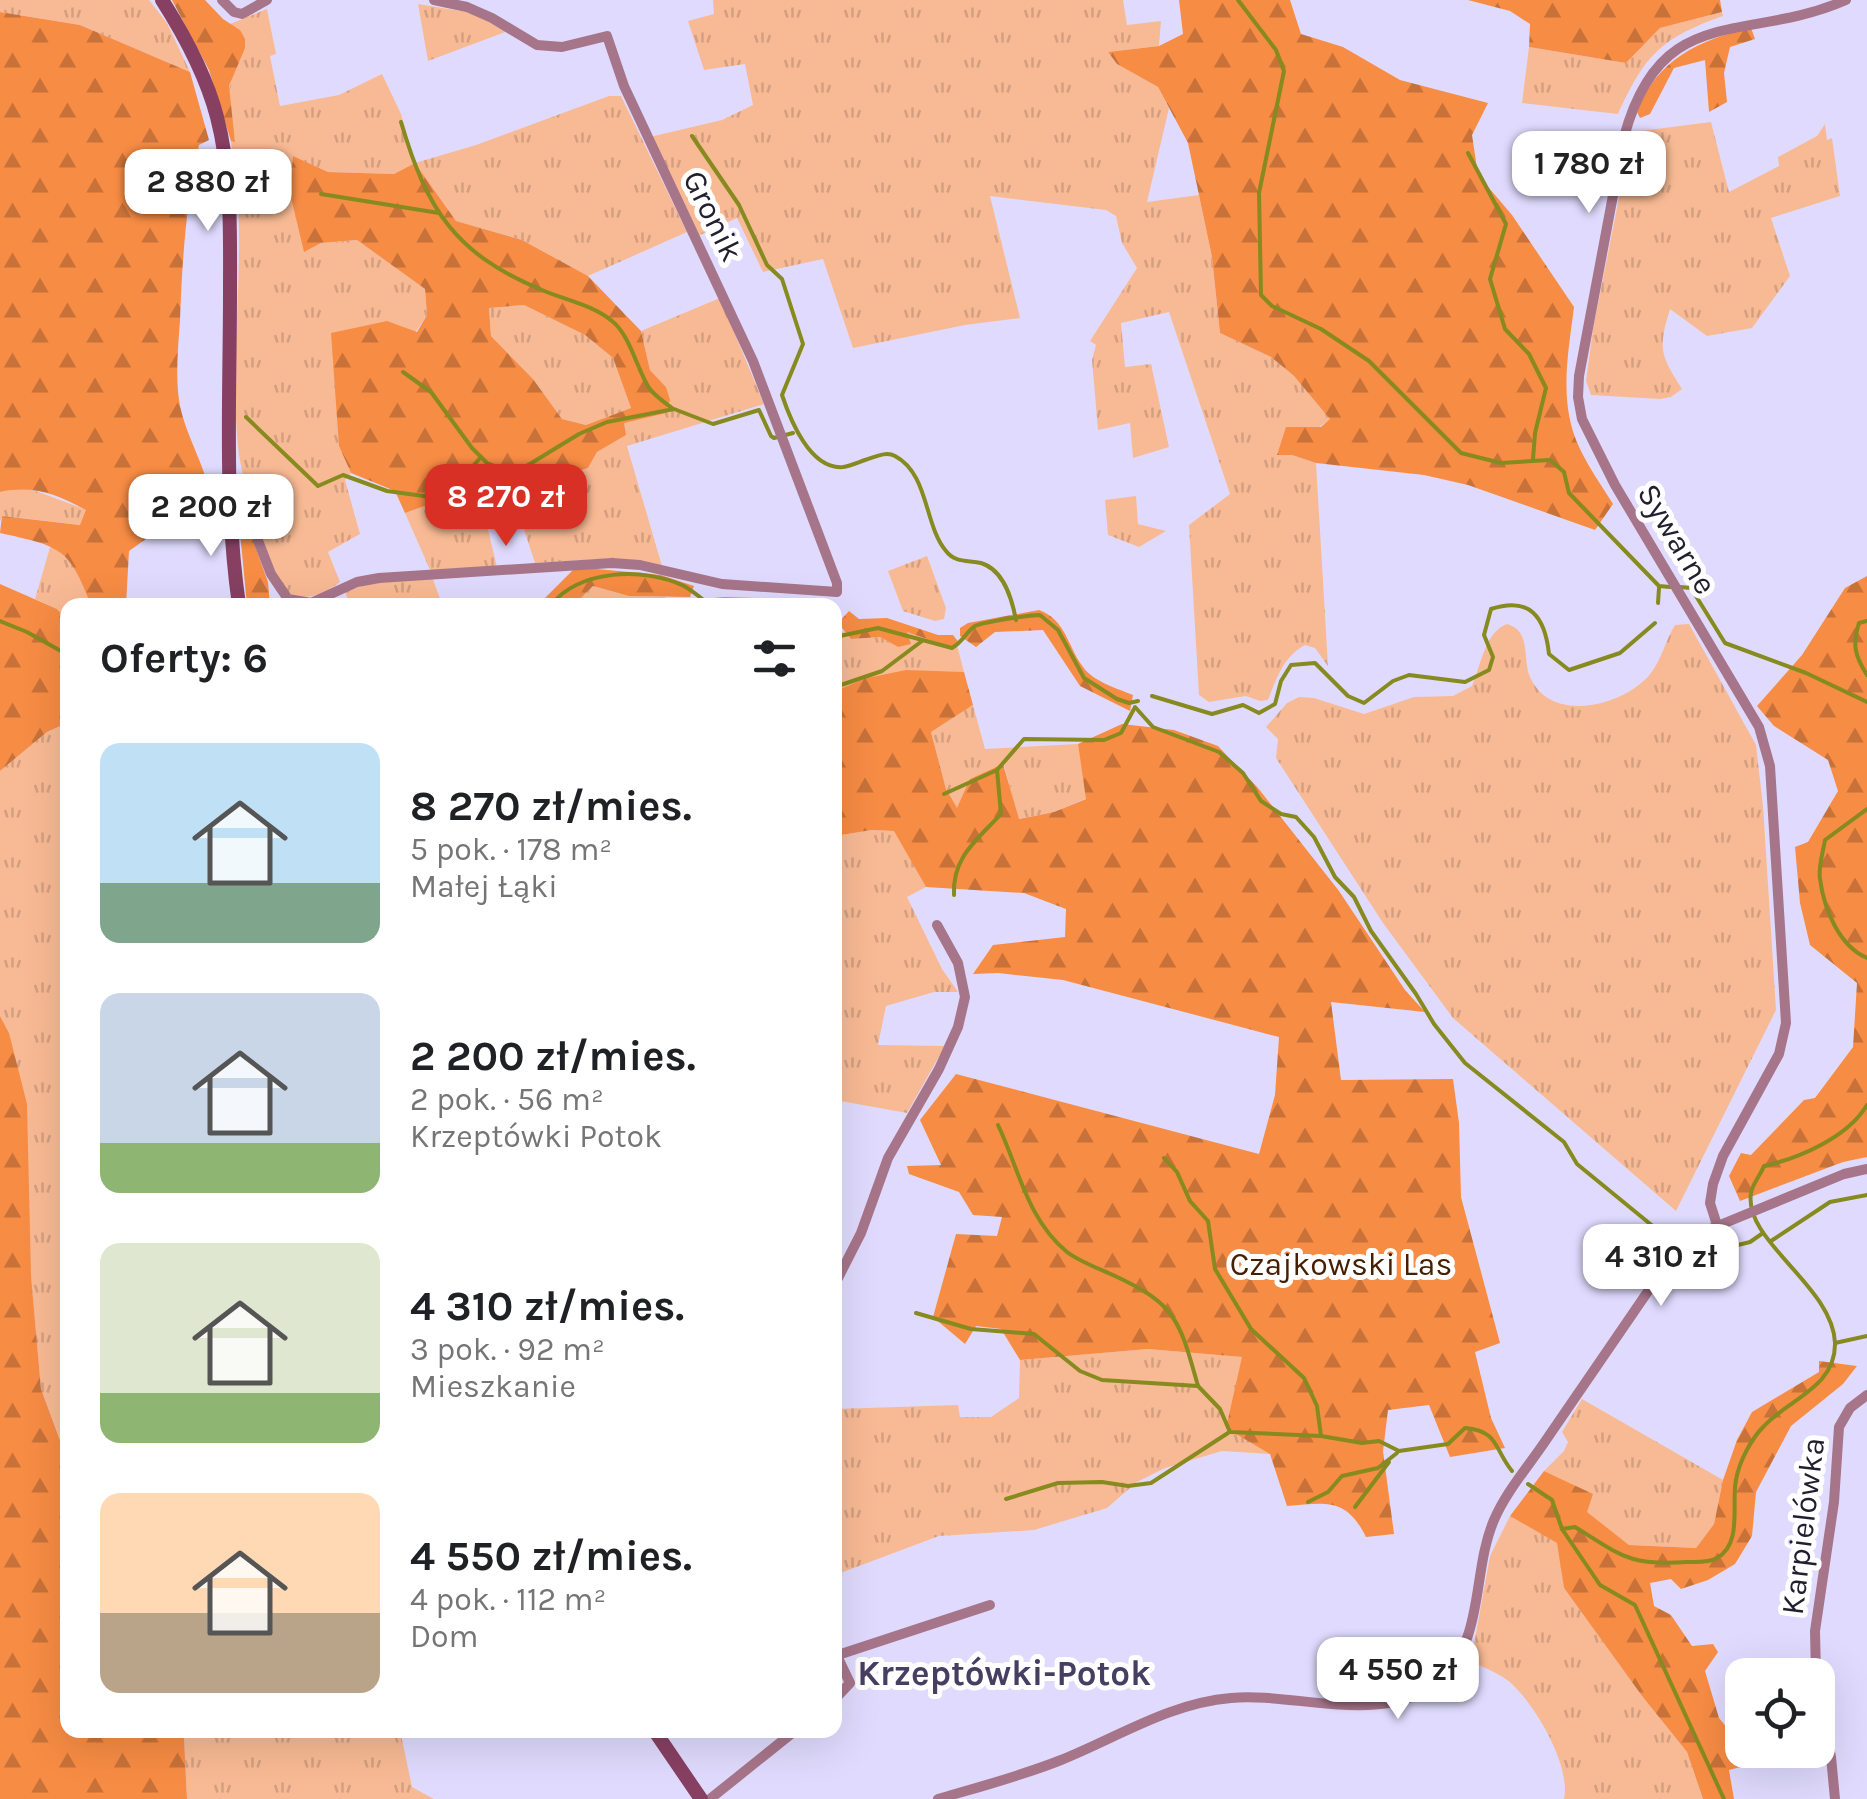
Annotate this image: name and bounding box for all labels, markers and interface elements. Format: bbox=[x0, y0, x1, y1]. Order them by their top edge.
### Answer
pin: 1 780 zł bbox=[1486, 131, 1692, 216]
text: 1 780 zł bbox=[1534, 145, 1644, 182]
pin: 2 880 zł bbox=[105, 149, 311, 234]
text: 2 880 zł bbox=[147, 163, 269, 200]
street label: Gronik bbox=[675, 165, 751, 267]
pin: 8 270 zł bbox=[403, 464, 609, 549]
pin: 2 200 zł bbox=[108, 474, 314, 559]
street label: Sywarne bbox=[1630, 477, 1724, 601]
text: 8 270 zł bbox=[447, 478, 565, 515]
text: 2 200 zł bbox=[151, 488, 271, 525]
icon: filters bbox=[747, 631, 802, 686]
text: Oferty: 6 bbox=[100, 633, 268, 683]
text: 8 270 zł/mies. bbox=[410, 781, 692, 831]
icon: home bbox=[180, 783, 300, 903]
text: 5 pok. · 178 m² bbox=[410, 831, 612, 868]
text: Małej Łąki bbox=[410, 868, 558, 905]
text: 2 200 zł/mies. bbox=[410, 1031, 696, 1081]
icon: home bbox=[180, 1033, 300, 1153]
text: 2 pok. · 56 m² bbox=[410, 1081, 604, 1118]
text: Krzeptówki Potok bbox=[410, 1118, 662, 1155]
pin: 4 310 zł bbox=[1558, 1224, 1764, 1309]
text: 4 310 zł bbox=[1605, 1238, 1717, 1275]
park label: Czajkowski Las bbox=[1230, 1246, 1452, 1283]
text: 4 310 zł/mies. bbox=[410, 1281, 684, 1331]
icon: home bbox=[180, 1283, 300, 1403]
text: 3 pok. · 92 m² bbox=[410, 1331, 605, 1368]
text: Mieszkanie bbox=[410, 1368, 576, 1405]
street label: Karpielówka bbox=[1774, 1435, 1832, 1617]
text: 4 550 zł/mies. bbox=[410, 1531, 692, 1581]
icon: home bbox=[180, 1533, 300, 1653]
text: 4 pok. · 112 m² bbox=[410, 1581, 606, 1618]
text: Dom bbox=[410, 1618, 479, 1655]
pin: 4 550 zł bbox=[1295, 1637, 1501, 1722]
text: 4 550 zł bbox=[1339, 1651, 1457, 1688]
district label: Krzeptówki-Potok bbox=[857, 1653, 1151, 1694]
map controls bbox=[1725, 1658, 1835, 1768]
button: locate bbox=[1725, 1658, 1835, 1768]

